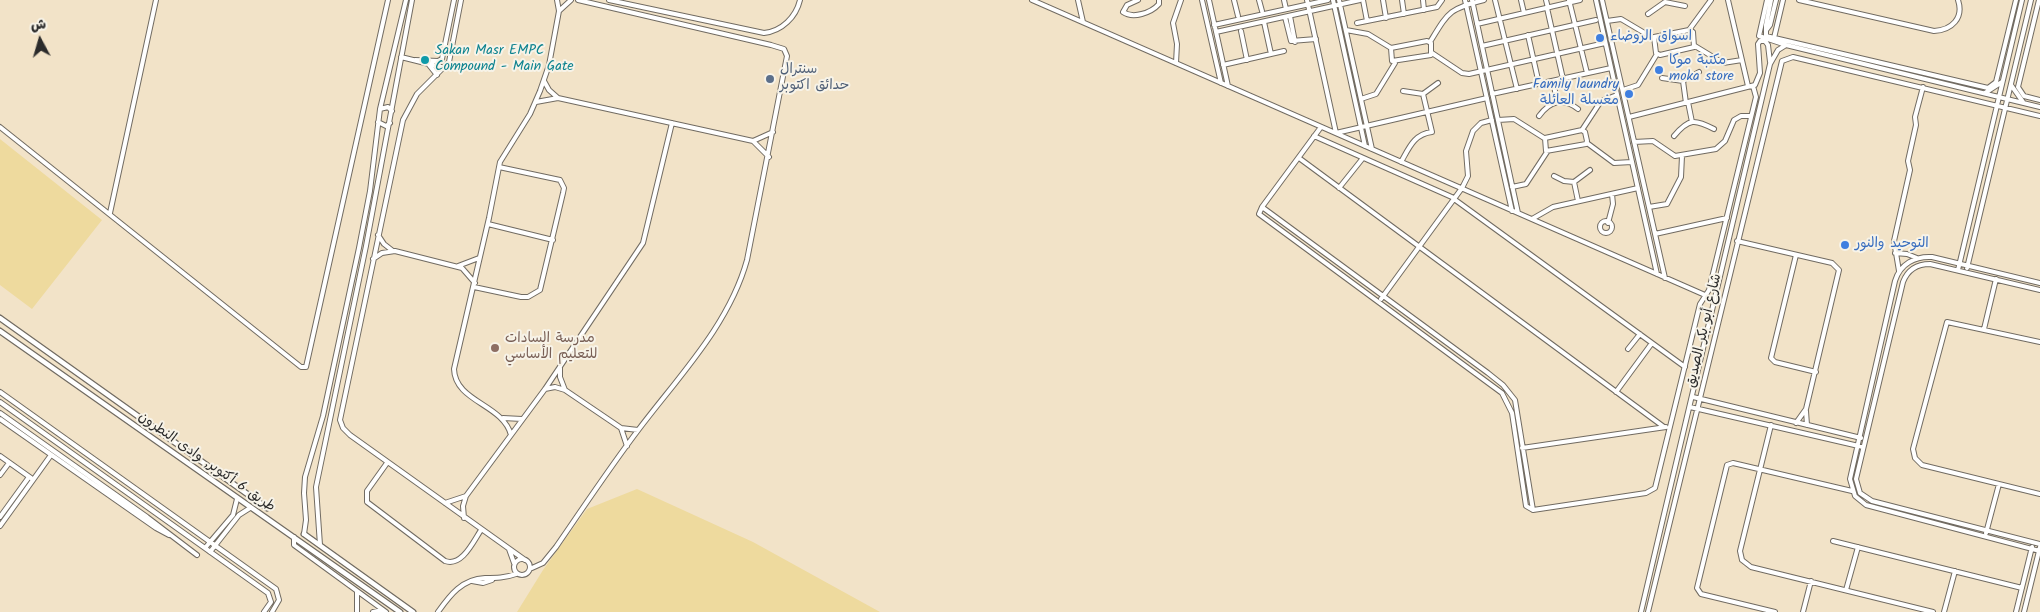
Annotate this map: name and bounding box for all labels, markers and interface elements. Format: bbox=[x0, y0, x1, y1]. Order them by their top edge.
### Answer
text: ش bbox=[30, 13, 47, 37]
north arrow bbox=[15, 15, 65, 65]
place label: اسواق الروضاء bbox=[1610, 30, 1692, 46]
marker: اسواق الروضاء bbox=[1594, 32, 1606, 44]
place label: Sakan Masr EMPC Compound - Main Gate bbox=[435, 44, 574, 76]
marker: Sakan Masr EMPC Compound - Main Gate bbox=[419, 54, 431, 66]
place label: مكتبة موكا moka store bbox=[1669, 54, 1734, 86]
place label: سنترال حدائق اكتوبر bbox=[780, 63, 849, 95]
marker: مكتبة موكا moka store bbox=[1653, 64, 1665, 76]
marker: سنترال حدائق اكتوبر bbox=[764, 73, 776, 85]
place label: Family laundry مغسلة العائلة bbox=[1533, 78, 1619, 110]
marker: Family laundry مغسلة العائلة bbox=[1623, 88, 1635, 100]
place label: التوحيد والنور bbox=[1855, 237, 1929, 253]
marker: التوحيد والنور bbox=[1839, 239, 1851, 251]
street label: شارع أبو بكر الصديق bbox=[1684, 272, 1726, 390]
place label: مدرسة السادات للتعليم الأساسي bbox=[505, 332, 597, 364]
marker: مدرسة السادات للتعليم الأساسي bbox=[489, 342, 501, 354]
street label: طريق 6 أكتوبر, وادى النطرون bbox=[134, 409, 278, 517]

